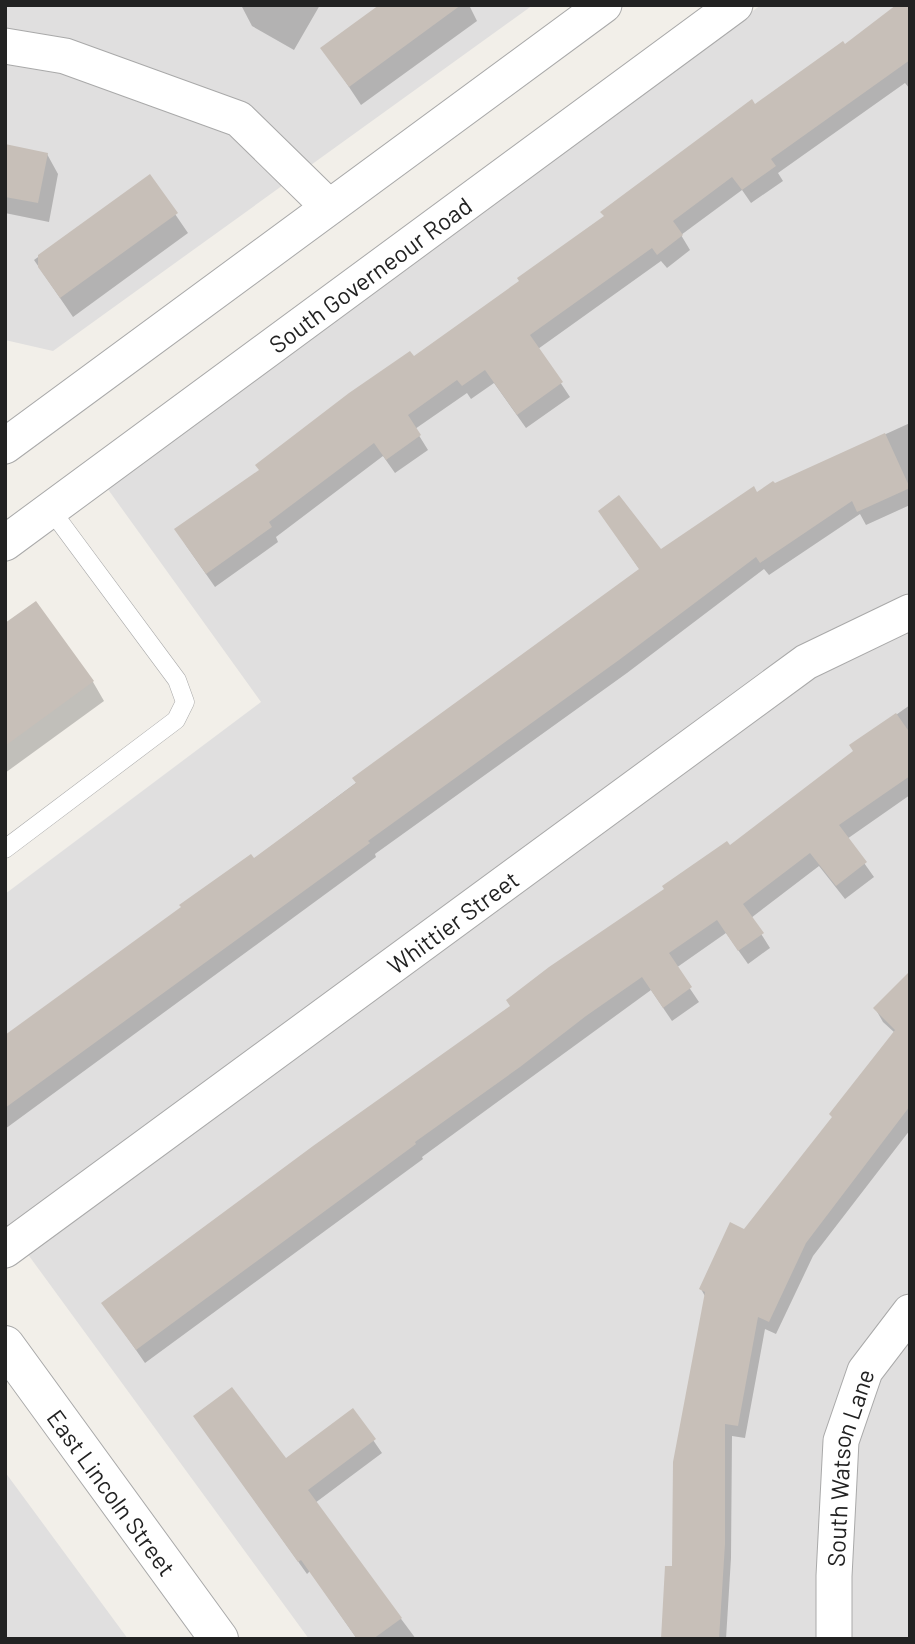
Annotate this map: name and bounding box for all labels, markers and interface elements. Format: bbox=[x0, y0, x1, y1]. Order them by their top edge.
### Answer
street label: South Governeour Road bbox=[263, 190, 477, 358]
street label: Whittier Street bbox=[381, 864, 524, 979]
street label: South Watson Lane bbox=[820, 1365, 879, 1567]
street label: East Lincoln Street bbox=[42, 1403, 182, 1581]

